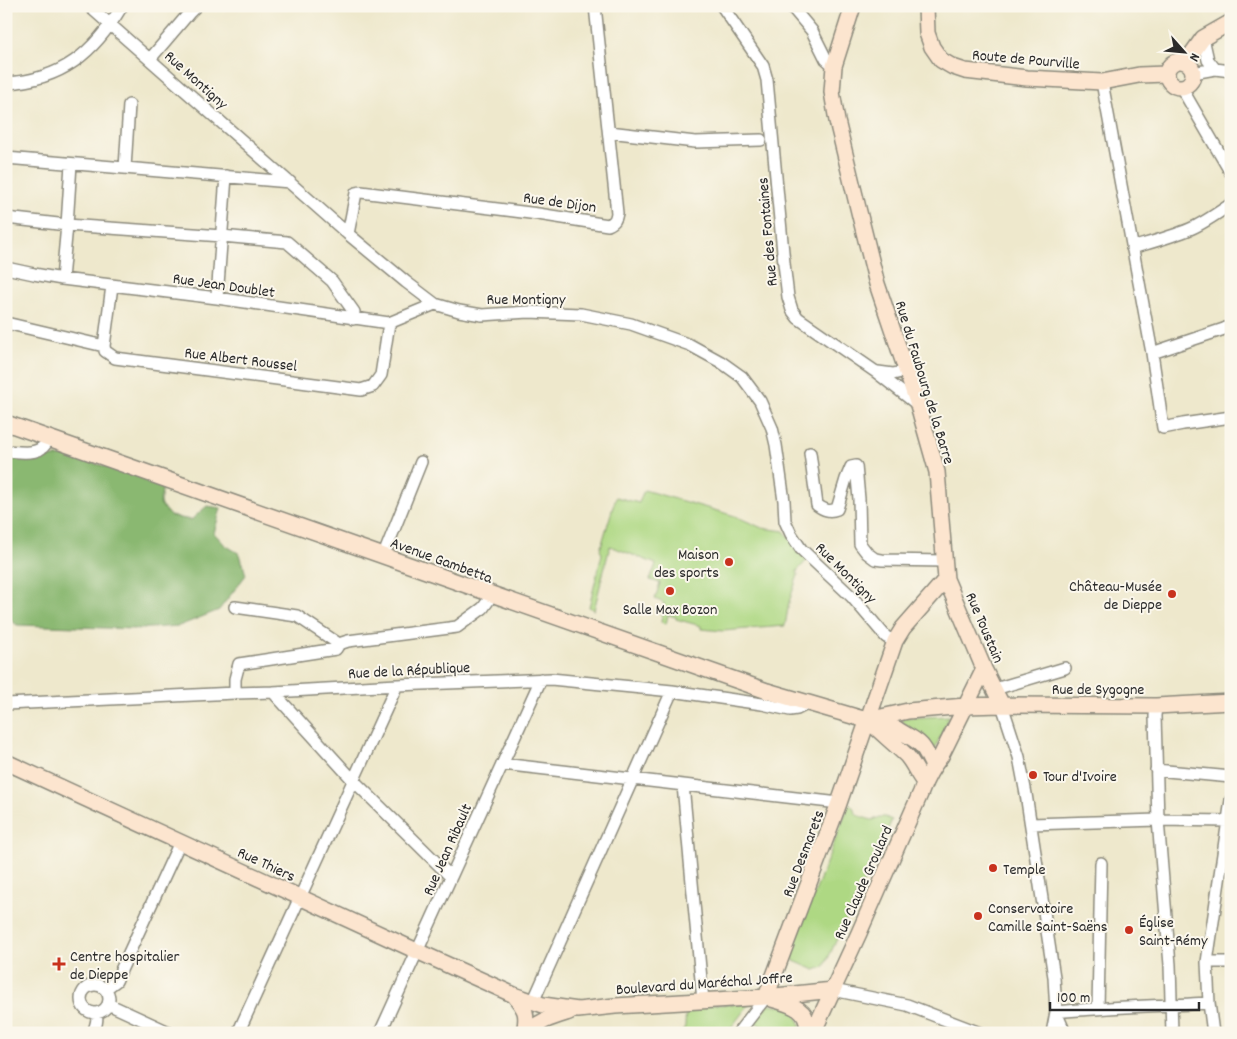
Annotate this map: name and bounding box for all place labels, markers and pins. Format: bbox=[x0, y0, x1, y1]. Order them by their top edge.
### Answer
place label: Maison des sports bbox=[654, 544, 719, 585]
marker: Maison des sports bbox=[723, 556, 735, 568]
place label: Château-Musée de Dieppe bbox=[1069, 576, 1162, 617]
marker: Salle Max Bozon bbox=[664, 585, 676, 597]
marker: Château-Musée de Dieppe bbox=[1166, 588, 1178, 600]
place label: Salle Max Bozon bbox=[623, 599, 717, 622]
place label: Tour d'Ivoire bbox=[1043, 766, 1117, 789]
marker: Tour d'Ivoire bbox=[1027, 769, 1039, 781]
place label: Temple bbox=[1003, 859, 1046, 882]
marker: Temple bbox=[987, 862, 999, 874]
place label: Conservatoire Camille Saint-Saëns bbox=[988, 898, 1108, 939]
marker: Conservatoire Camille Saint-Saëns bbox=[972, 910, 984, 922]
place label: Église Saint-Rémy bbox=[1139, 912, 1208, 953]
marker: Église Saint-Rémy bbox=[1123, 924, 1135, 936]
place label: Centre hospitalier de Dieppe bbox=[70, 946, 180, 987]
marker: Centre hospitalier de Dieppe bbox=[52, 957, 66, 971]

